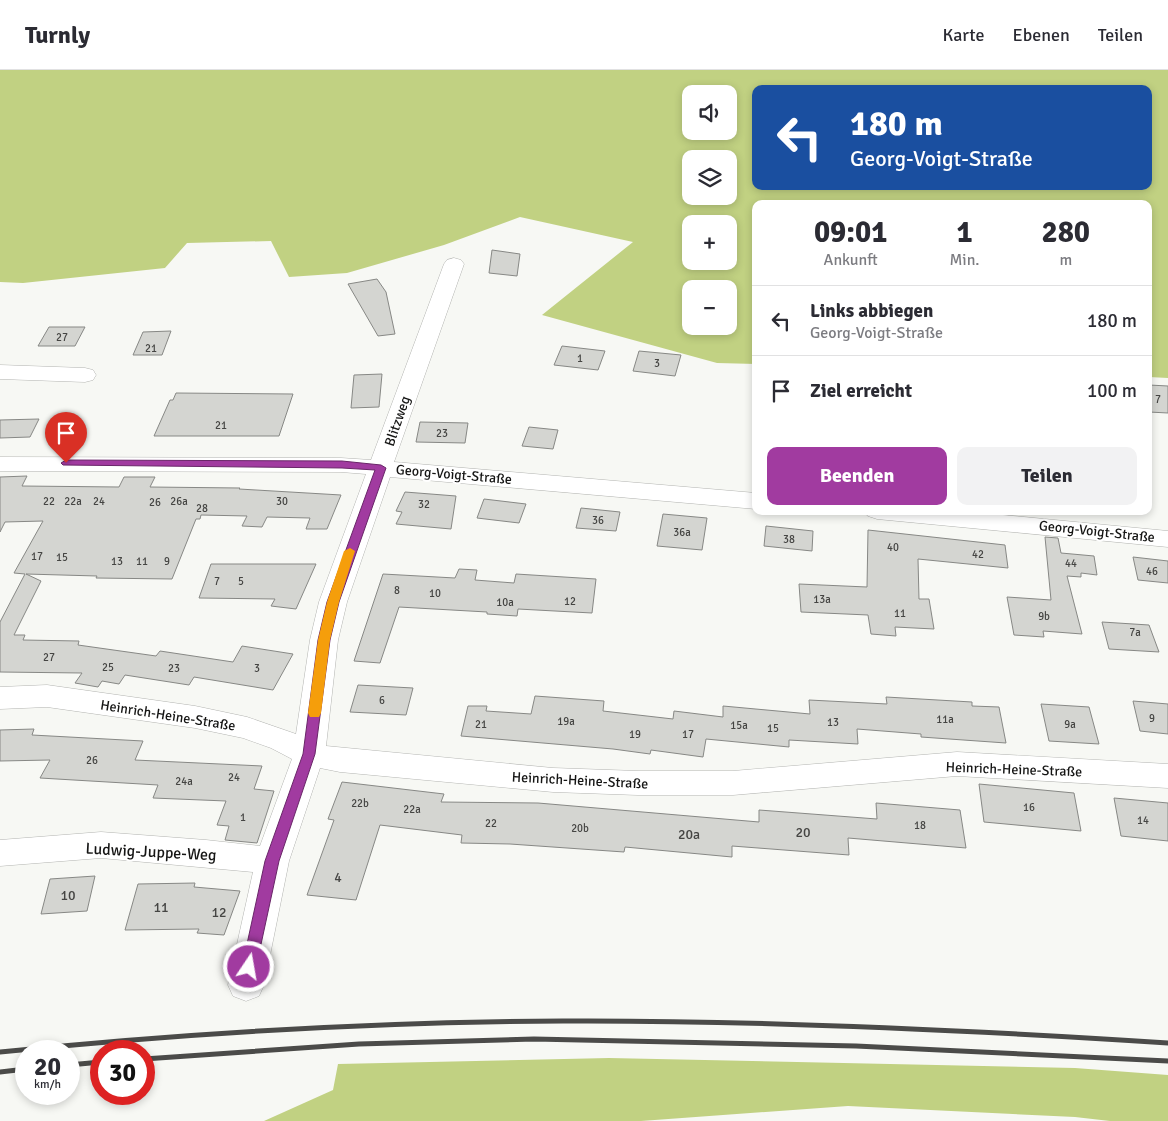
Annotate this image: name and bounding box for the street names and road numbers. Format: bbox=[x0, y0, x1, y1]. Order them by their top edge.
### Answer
street label: Blitzweg bbox=[381, 394, 414, 448]
street label: Georg-Voigt-Straße bbox=[395, 461, 513, 488]
street label: Georg-Voigt-Straße bbox=[1038, 517, 1156, 546]
street label: Heinrich-Heine-Straße bbox=[99, 696, 237, 735]
street label: Heinrich-Heine-Straße bbox=[945, 759, 1083, 780]
street label: Heinrich-Heine-Straße bbox=[511, 768, 649, 793]
street label: Ludwig-Juppe-Weg bbox=[85, 839, 217, 865]

